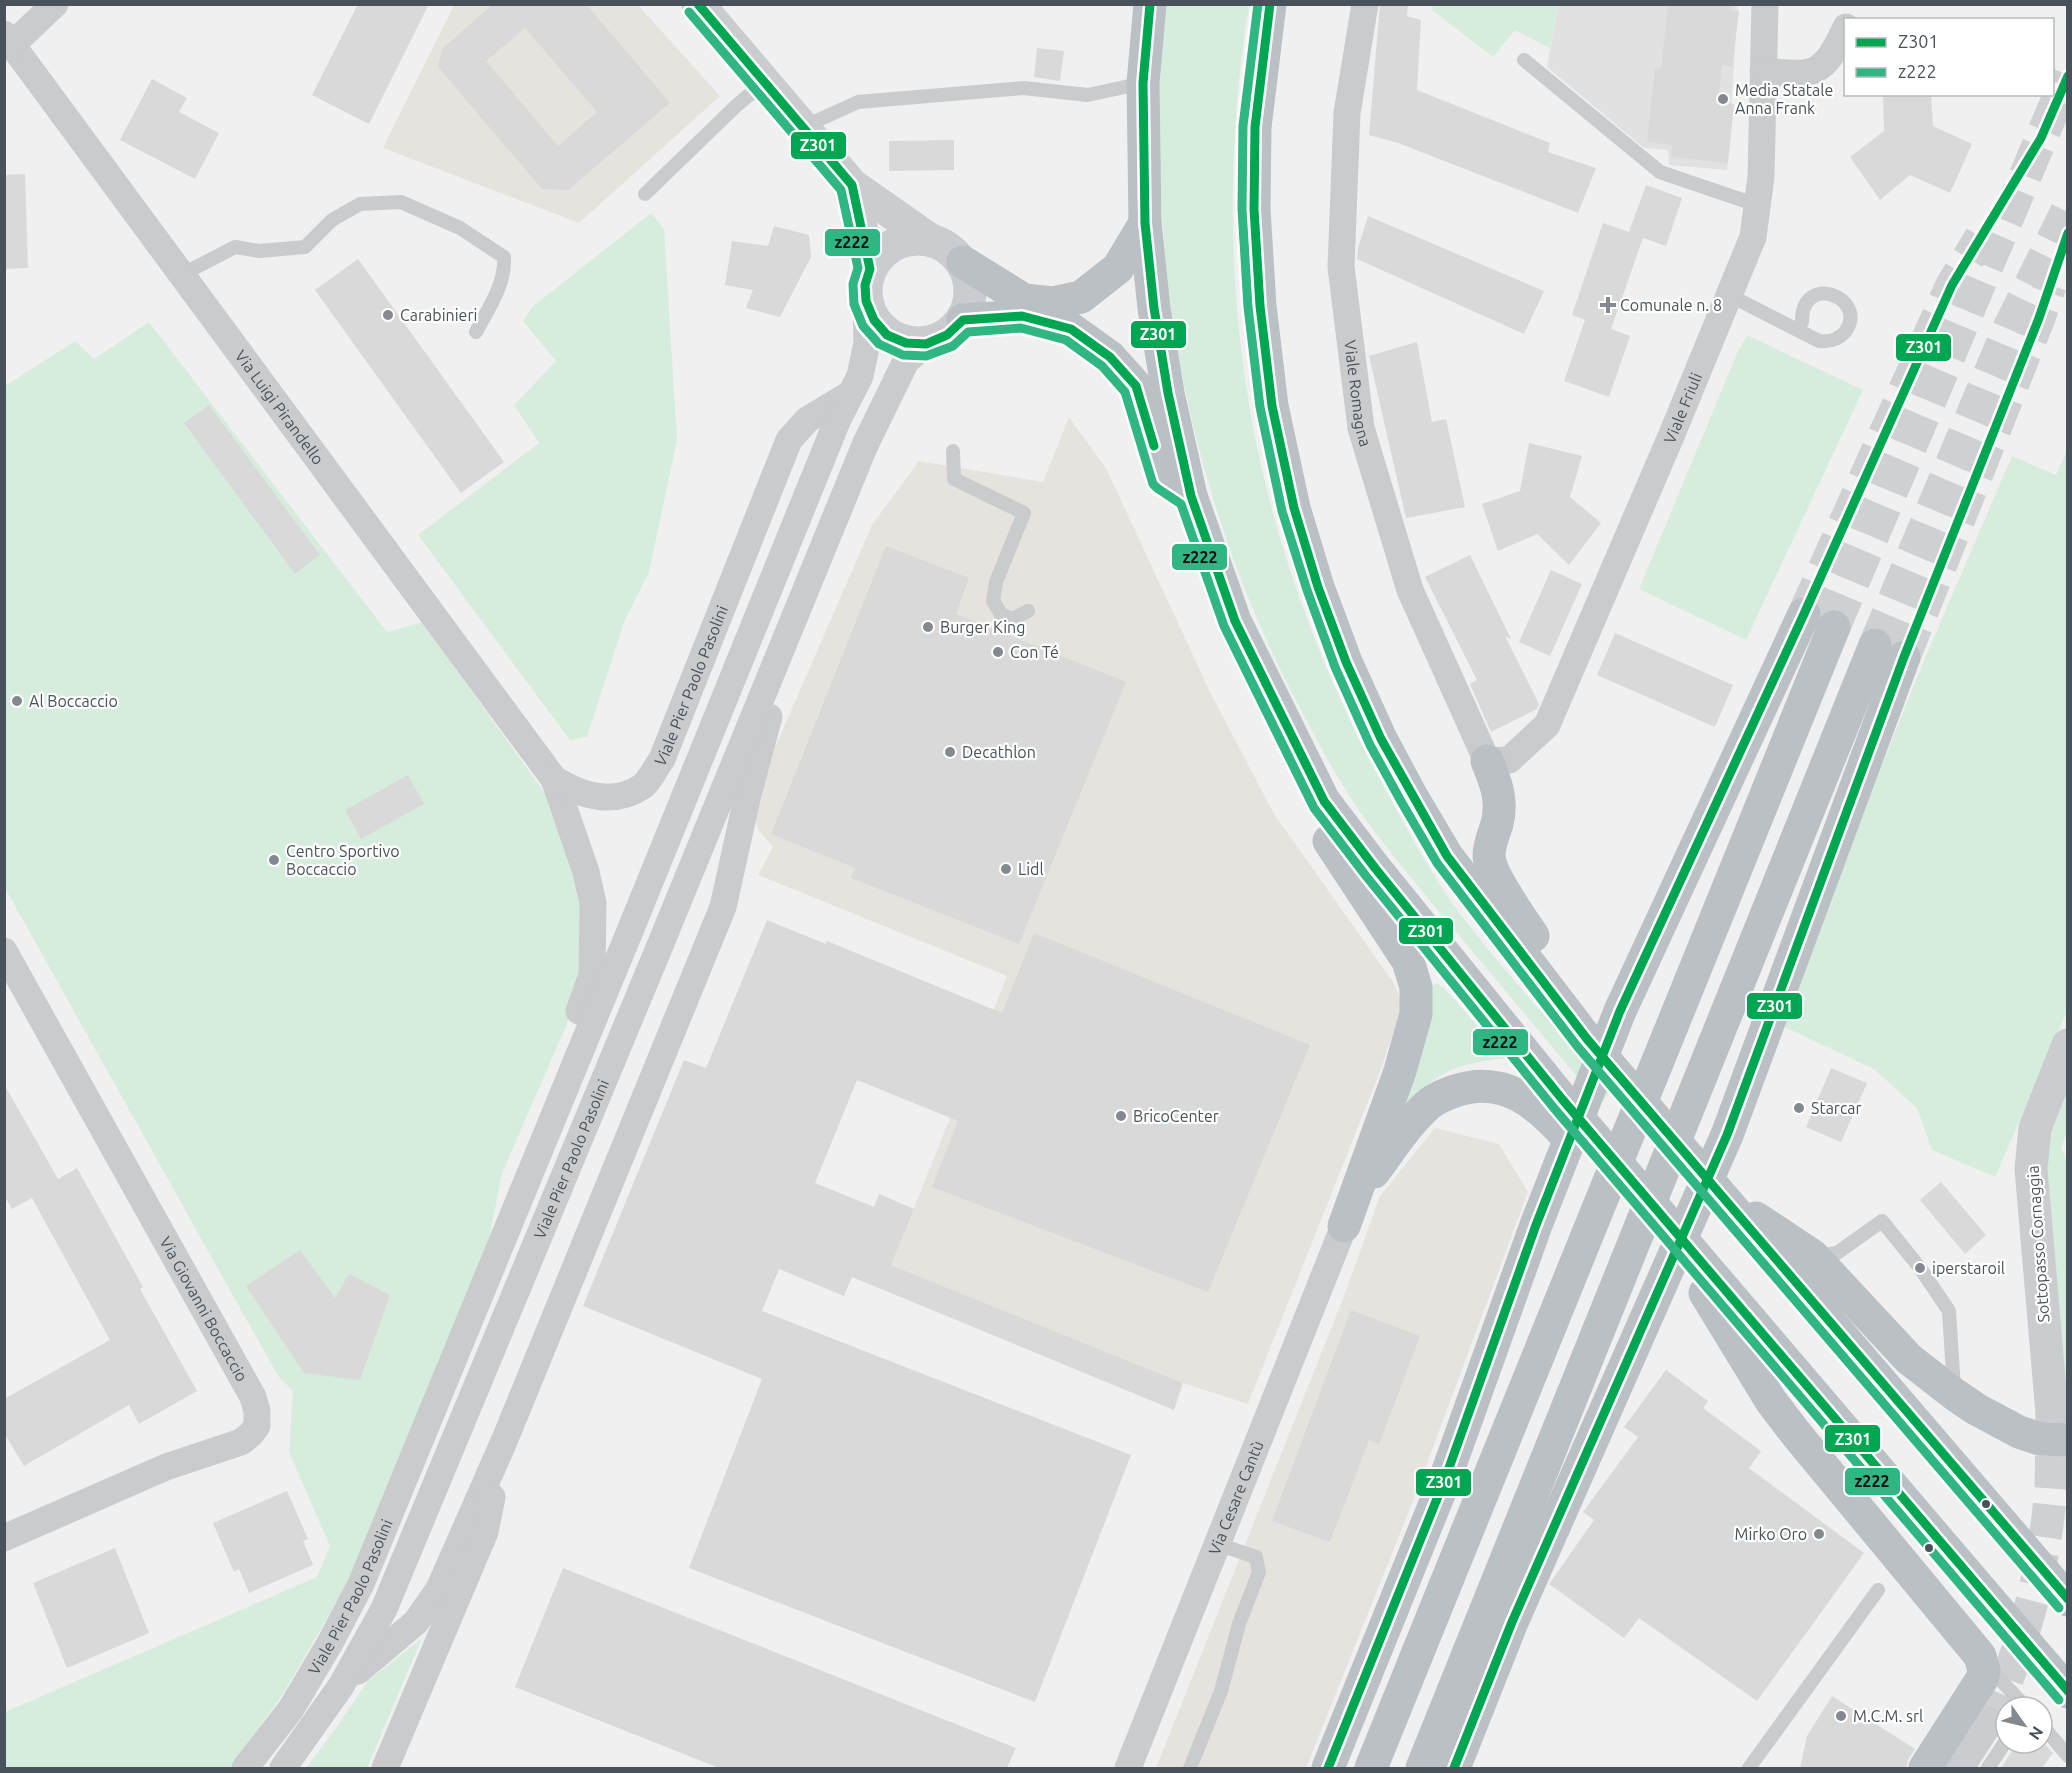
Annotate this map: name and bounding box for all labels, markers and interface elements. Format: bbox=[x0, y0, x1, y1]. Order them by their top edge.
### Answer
legend bbox=[1844, 18, 2054, 96]
text: Z301 bbox=[1898, 31, 1939, 51]
text: z222 bbox=[1898, 61, 1937, 81]
place label: Media Statale Anna Frank bbox=[1735, 81, 1833, 117]
marker: Media Statale Anna Frank bbox=[1716, 92, 1730, 106]
line badge: Z301 bbox=[790, 131, 847, 160]
text: Z301 bbox=[800, 136, 836, 154]
line badge: z222 bbox=[824, 228, 881, 257]
text: z222 bbox=[835, 233, 869, 251]
place label: Comunale n. 8 bbox=[1620, 296, 1722, 314]
marker: Comunale n. 8 bbox=[1601, 298, 1615, 312]
place label: Carabinieri bbox=[400, 306, 477, 324]
marker: Carabinieri bbox=[381, 308, 395, 322]
line badge: Z301 bbox=[1130, 320, 1187, 349]
text: Z301 bbox=[1140, 325, 1176, 343]
line badge: Z301 bbox=[1895, 333, 1952, 362]
text: Z301 bbox=[1906, 338, 1942, 356]
street label: Viale Romagna bbox=[1341, 339, 1375, 449]
street label: Via Luigi Pirandello bbox=[232, 347, 328, 468]
street label: Viale Friuli bbox=[1660, 370, 1705, 446]
line badge: z222 bbox=[1171, 543, 1228, 571]
text: z222 bbox=[1183, 548, 1217, 566]
street label: Viale Pier Paolo Pasolini bbox=[651, 603, 731, 769]
place label: Burger King bbox=[940, 618, 1025, 636]
marker: Burger King bbox=[921, 620, 935, 634]
place label: Con Té bbox=[1010, 643, 1059, 661]
marker: Con Té bbox=[991, 645, 1005, 659]
place label: Al Boccaccio bbox=[29, 692, 118, 710]
marker: Al Boccaccio bbox=[10, 694, 24, 708]
place label: Decathlon bbox=[962, 743, 1036, 761]
marker: Decathlon bbox=[943, 745, 957, 759]
place label: Centro Sportivo Boccaccio bbox=[286, 842, 400, 878]
marker: Centro Sportivo Boccaccio bbox=[267, 853, 281, 867]
place label: Lidl bbox=[1018, 860, 1044, 878]
marker: Lidl bbox=[999, 862, 1013, 876]
line badge: Z301 bbox=[1398, 917, 1454, 945]
text: Z301 bbox=[1408, 922, 1444, 940]
line badge: Z301 bbox=[1746, 992, 1803, 1020]
text: Z301 bbox=[1757, 997, 1793, 1015]
line badge: z222 bbox=[1472, 1028, 1529, 1056]
text: z222 bbox=[1483, 1033, 1517, 1051]
street label: Viale Pier Paolo Pasolini bbox=[530, 1077, 612, 1241]
place label: Starcar bbox=[1811, 1099, 1862, 1117]
marker: Starcar bbox=[1792, 1101, 1806, 1115]
place label: BricoCenter bbox=[1133, 1107, 1219, 1125]
marker: BricoCenter bbox=[1114, 1109, 1128, 1123]
street label: Sottopasso Cornaggia bbox=[2024, 1165, 2052, 1323]
street label: Via Giovanni Boccaccio bbox=[156, 1233, 251, 1384]
place label: iperstaroil bbox=[1932, 1259, 2005, 1277]
marker: iperstaroil bbox=[1913, 1261, 1927, 1275]
line badge: Z301 bbox=[1824, 1424, 1881, 1453]
text: Z301 bbox=[1835, 1430, 1871, 1448]
street label: Via Cesare Cantù bbox=[1205, 1438, 1267, 1557]
line badge: z222 bbox=[1844, 1467, 1901, 1496]
line badge: Z301 bbox=[1415, 1468, 1472, 1497]
text: z222 bbox=[1855, 1472, 1889, 1490]
text: Z301 bbox=[1426, 1473, 1462, 1491]
unlabelled marker bbox=[1980, 1498, 1992, 1510]
street label: Viale Pier Paolo Pasolini bbox=[304, 1516, 396, 1678]
place label: Mirko Oro bbox=[1735, 1525, 1807, 1543]
marker: Mirko Oro bbox=[1812, 1527, 1826, 1541]
unlabelled marker bbox=[1923, 1542, 1935, 1554]
north arrow bbox=[1994, 1695, 2054, 1755]
place label: M.C.M. srl bbox=[1853, 1707, 1923, 1725]
marker: M.C.M. srl bbox=[1834, 1709, 1848, 1723]
text: N bbox=[2026, 1723, 2047, 1743]

